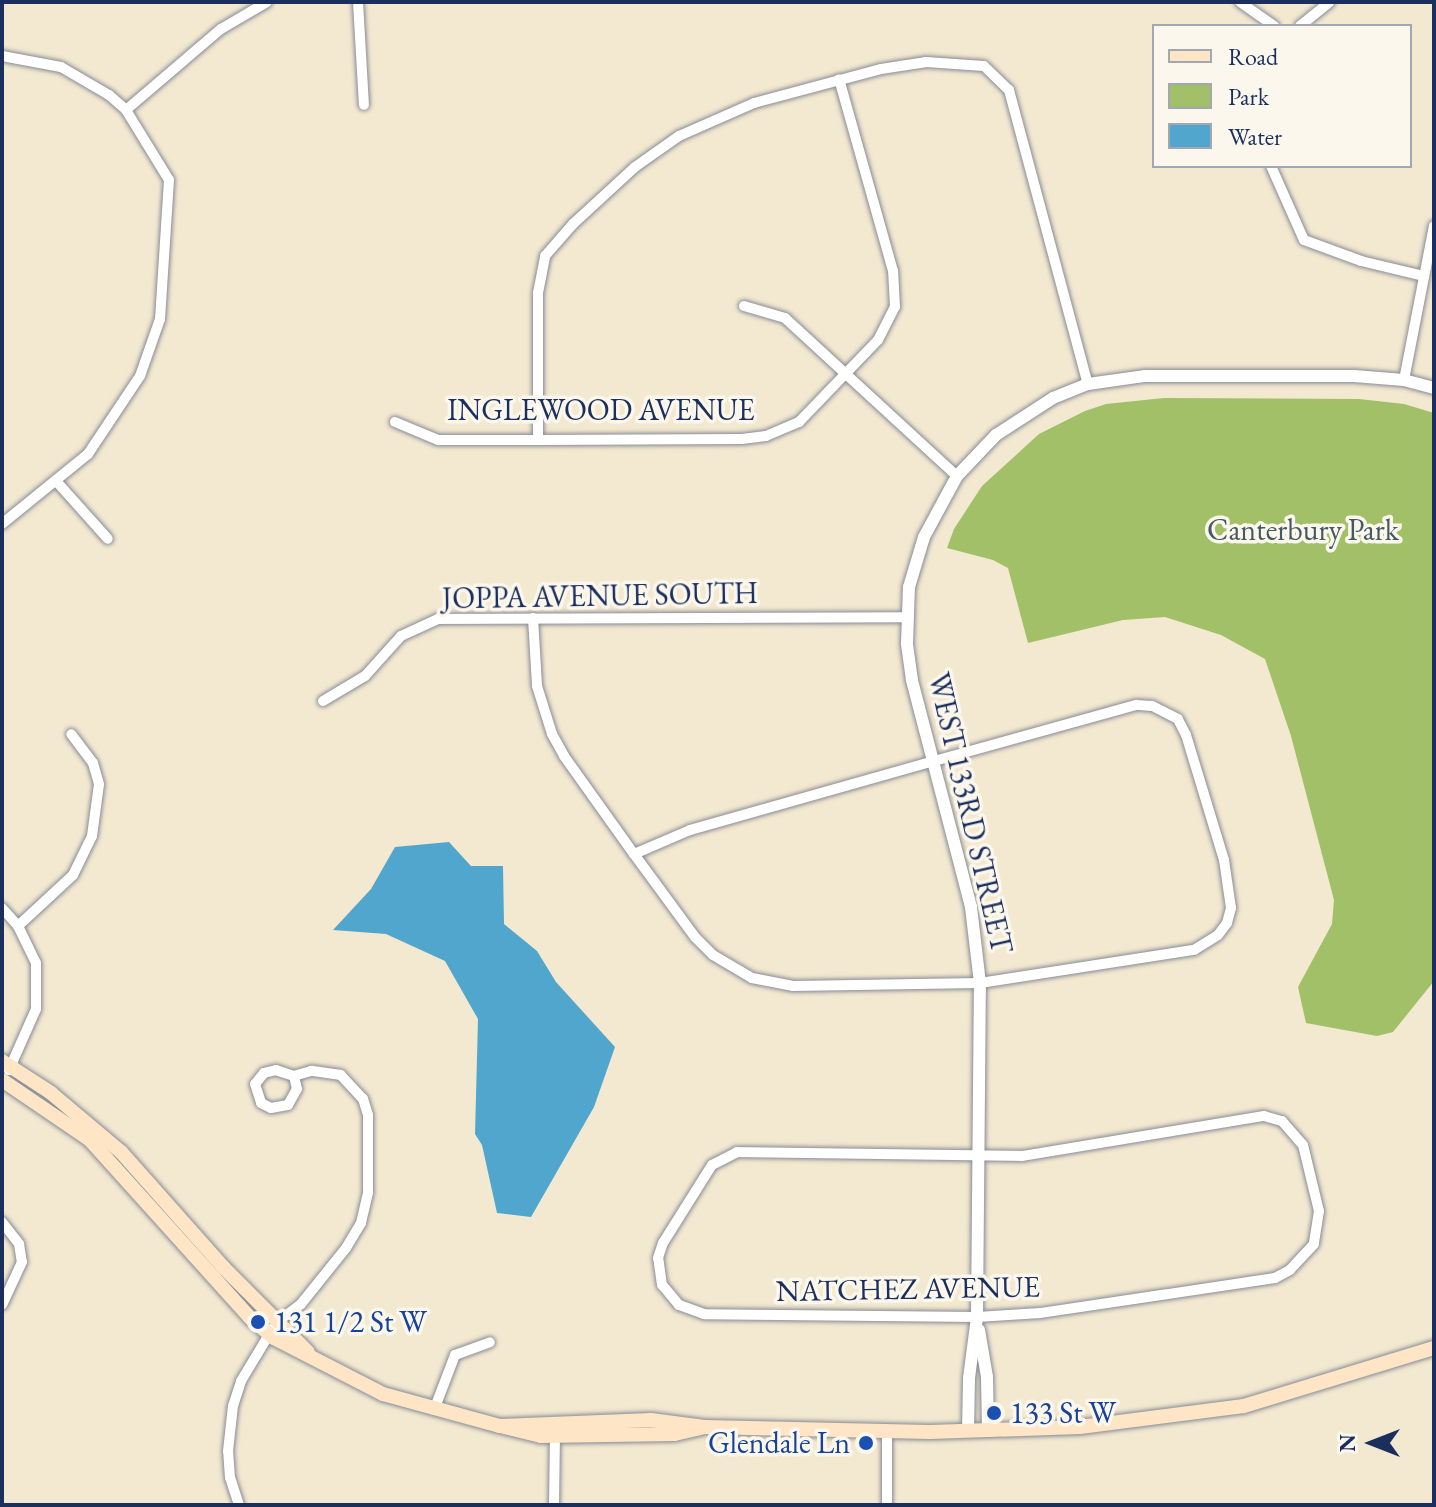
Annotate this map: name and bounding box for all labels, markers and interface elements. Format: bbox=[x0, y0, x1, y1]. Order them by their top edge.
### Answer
legend bbox=[1152, 24, 1412, 168]
text: Road bbox=[1228, 41, 1278, 72]
text: Park bbox=[1228, 81, 1269, 112]
text: Water bbox=[1228, 121, 1282, 152]
street label: INGLEWOOD AVENUE bbox=[447, 392, 755, 428]
park label: Canterbury Park bbox=[1207, 512, 1399, 548]
street label: JOPPA AVENUE SOUTH bbox=[442, 575, 758, 617]
street label: WEST 133RD STREET bbox=[920, 669, 1020, 957]
street label: NATCHEZ AVENUE bbox=[776, 1269, 1040, 1309]
place label: 131 1/2 St W bbox=[274, 1304, 427, 1340]
marker: 131 1/2 St W bbox=[249, 1313, 267, 1331]
place label: 133 St W bbox=[1010, 1395, 1116, 1431]
north arrow bbox=[1332, 1403, 1412, 1483]
marker: 133 St W bbox=[985, 1404, 1003, 1422]
place label: Glendale Ln bbox=[708, 1425, 850, 1461]
marker: Glendale Ln bbox=[857, 1434, 875, 1452]
text: N bbox=[1333, 1434, 1362, 1452]

